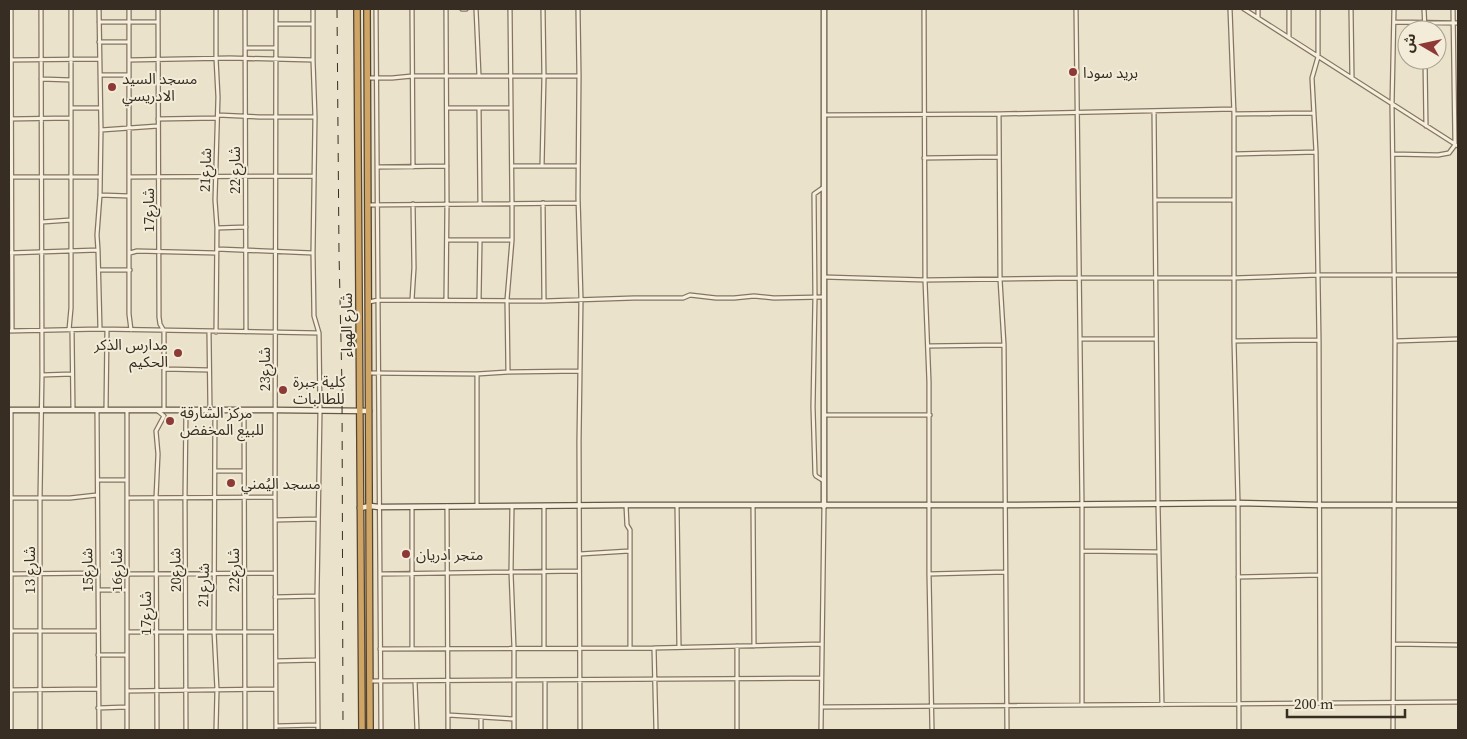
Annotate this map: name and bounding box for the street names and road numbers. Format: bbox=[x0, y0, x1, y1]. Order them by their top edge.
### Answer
street label: شارع 22 bbox=[224, 146, 247, 194]
street label: شارع21 bbox=[194, 147, 218, 193]
street label: شارع17 bbox=[138, 188, 161, 232]
street label: شارع الهواء bbox=[336, 292, 359, 357]
street label: شارع23 bbox=[254, 347, 277, 391]
street label: شارع 13 bbox=[19, 546, 42, 594]
street label: شارع15 bbox=[76, 547, 100, 592]
street label: شارع20 bbox=[164, 547, 188, 592]
street label: شارع16 bbox=[106, 548, 129, 592]
street label: شارع22 bbox=[223, 548, 246, 592]
street label: شارع21 bbox=[192, 562, 216, 607]
street label: شارع17 bbox=[135, 591, 158, 635]

